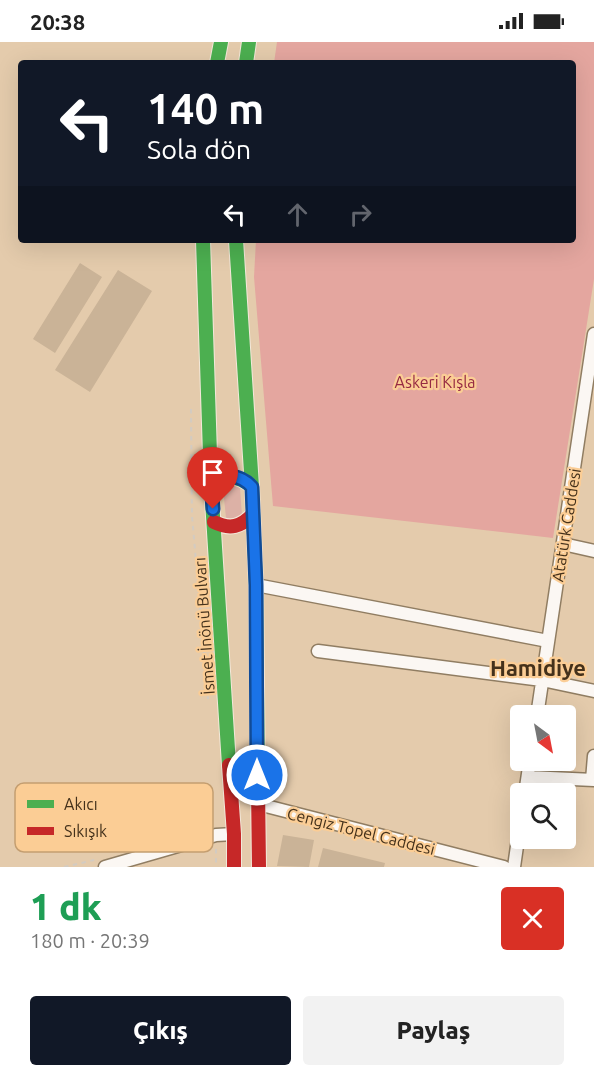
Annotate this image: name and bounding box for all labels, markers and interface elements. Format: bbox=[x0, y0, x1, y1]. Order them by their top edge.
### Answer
text: 20:38 bbox=[30, 9, 85, 34]
icon: left bbox=[48, 84, 126, 162]
text: 140 m bbox=[147, 85, 264, 132]
text: Sola dön bbox=[147, 134, 251, 164]
icon: left bbox=[218, 198, 251, 231]
icon: ahead bbox=[281, 198, 314, 231]
icon: right bbox=[344, 198, 377, 231]
park label: Askeri Kışla bbox=[394, 373, 476, 391]
pin bbox=[187, 447, 238, 509]
icon: arrive bbox=[196, 456, 229, 489]
street label: Atatürk Caddesi bbox=[548, 467, 584, 583]
street label: İsmet İnönü Bulvarı bbox=[190, 557, 218, 695]
district label: Hamidiye bbox=[490, 655, 586, 680]
north arrow bbox=[510, 705, 576, 771]
map controls bbox=[510, 705, 576, 849]
position arrow bbox=[225, 743, 289, 807]
legend bbox=[15, 783, 213, 852]
button: search bbox=[510, 783, 576, 849]
text: Akıcı bbox=[64, 795, 98, 813]
street label: Cengiz Topel Caddesi bbox=[285, 804, 437, 858]
text: Sıkışık bbox=[64, 822, 107, 840]
text: 1 dk bbox=[30, 886, 102, 927]
button: close bbox=[501, 887, 564, 950]
text: 180 m · 20:39 bbox=[30, 929, 150, 952]
button: Çıkış bbox=[30, 996, 291, 1065]
button: Paylaş bbox=[303, 996, 564, 1065]

